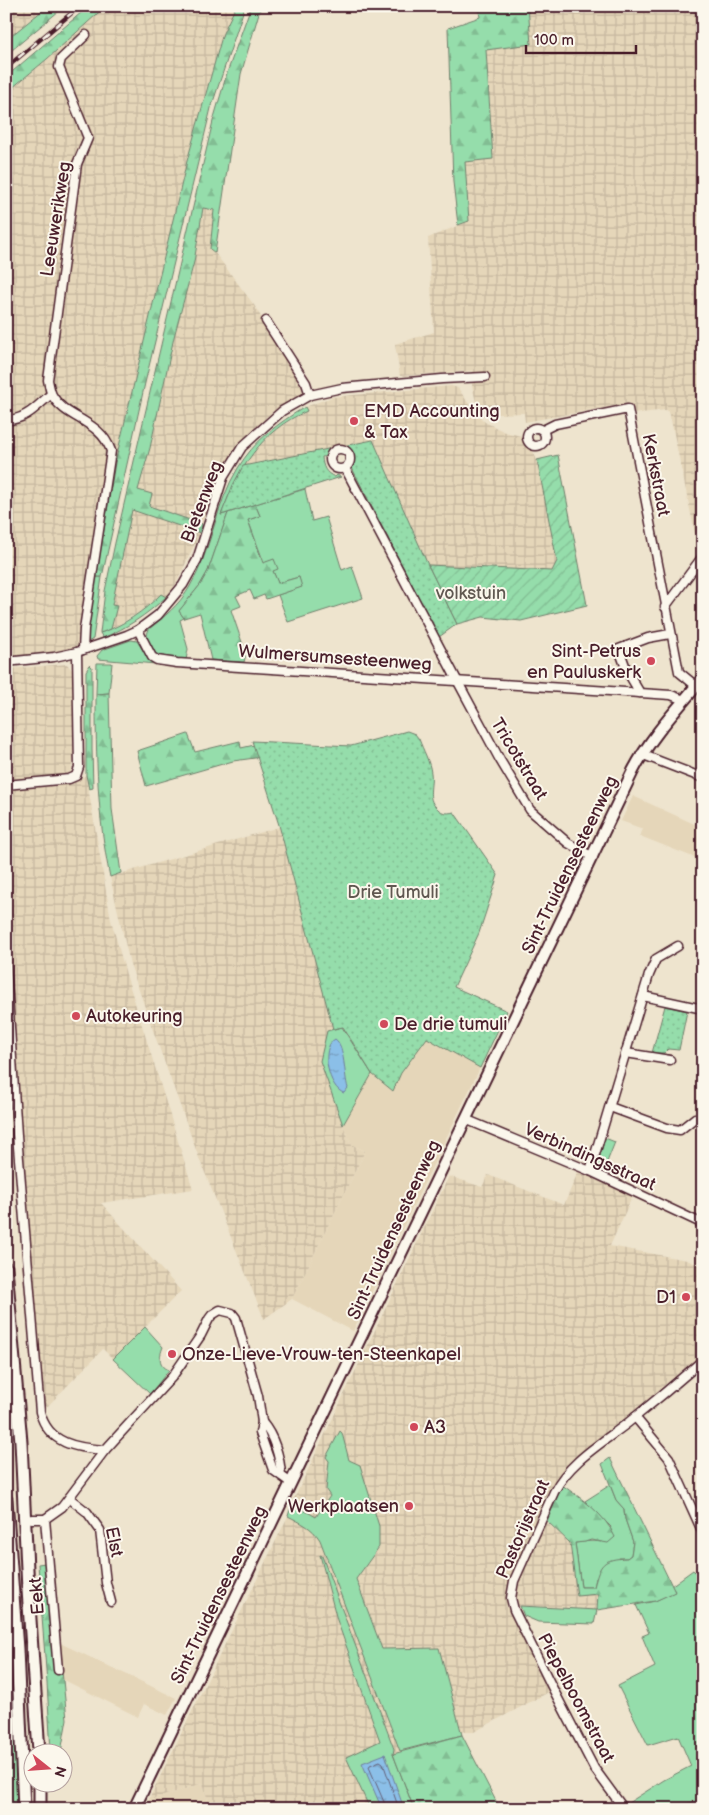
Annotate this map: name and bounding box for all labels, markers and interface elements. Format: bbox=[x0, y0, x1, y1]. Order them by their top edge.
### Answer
scale bar bbox=[526, 22, 636, 54]
text: 100 m bbox=[534, 31, 574, 50]
street label: Leeuwerikweg bbox=[37, 160, 75, 278]
place label: EMD Accounting & Tax bbox=[364, 401, 500, 443]
marker: EMD Accounting & Tax bbox=[348, 415, 360, 427]
street label: Kerkstraat bbox=[638, 432, 674, 519]
street label: Bietenweg bbox=[177, 458, 227, 546]
park label: volkstuin bbox=[435, 583, 506, 604]
street label: Wulmersumsesteenweg bbox=[238, 641, 432, 675]
place label: Sint-Petrus en Pauluskerk bbox=[527, 641, 641, 683]
marker: Sint-Petrus en Pauluskerk bbox=[645, 655, 657, 667]
street label: Tricotstraat bbox=[486, 714, 552, 804]
street label: Sint-Truidensesteenweg bbox=[518, 773, 622, 957]
park label: Drie Tumuli bbox=[347, 882, 439, 903]
place label: Autokeuring bbox=[86, 1006, 183, 1027]
marker: Autokeuring bbox=[70, 1010, 82, 1022]
place label: De drie tumuli bbox=[394, 1014, 507, 1035]
marker: De drie tumuli bbox=[378, 1018, 390, 1030]
street label: Verbindingsstraat bbox=[521, 1119, 659, 1196]
street label: Sint-Truidensesteenweg bbox=[343, 1137, 445, 1323]
place label: D1 bbox=[656, 1287, 676, 1308]
marker: D1 bbox=[680, 1291, 692, 1303]
place label: Onze-Lieve-Vrouw-ten-Steenkapel bbox=[182, 1344, 461, 1365]
marker: Onze-Lieve-Vrouw-ten-Steenkapel bbox=[166, 1348, 178, 1360]
place label: A3 bbox=[424, 1417, 446, 1438]
marker: A3 bbox=[408, 1421, 420, 1433]
street label: Pastorijstraat bbox=[492, 1476, 554, 1582]
place label: Werkplaatsen bbox=[288, 1496, 399, 1517]
marker: Werkplaatsen bbox=[403, 1500, 415, 1512]
street label: Sint-Truidensesteenweg bbox=[167, 1503, 271, 1687]
street label: Elst bbox=[101, 1525, 128, 1559]
street label: Eekt bbox=[25, 1576, 49, 1616]
street label: Piepelboomstraat bbox=[533, 1630, 619, 1767]
north arrow bbox=[22, 1742, 72, 1792]
text: N bbox=[50, 1764, 70, 1779]

